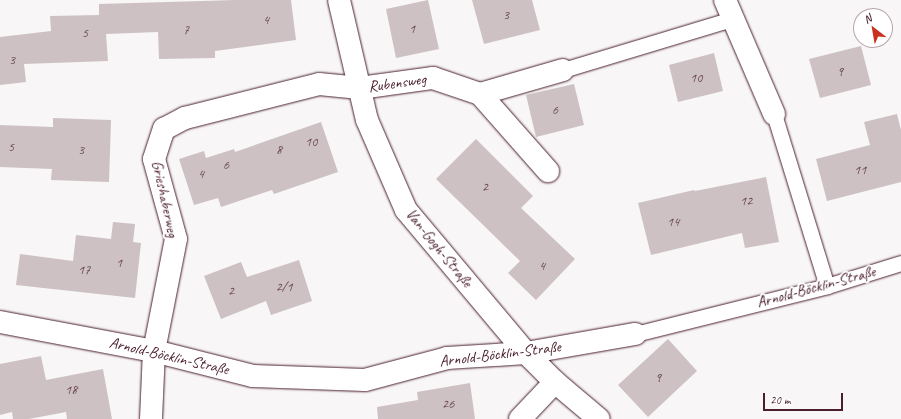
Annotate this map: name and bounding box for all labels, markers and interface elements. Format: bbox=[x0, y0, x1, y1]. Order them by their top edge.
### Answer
house number: 3 bbox=[503, 7, 509, 23]
north arrow bbox=[853, 8, 893, 48]
text: N bbox=[861, 11, 874, 26]
house number: 4 bbox=[263, 12, 269, 28]
house number: 1 bbox=[409, 21, 415, 37]
house number: 7 bbox=[183, 22, 189, 38]
house number: 5 bbox=[82, 25, 88, 41]
house number: 3 bbox=[9, 52, 15, 68]
house number: 9 bbox=[837, 64, 843, 80]
street label: Rubensweg bbox=[367, 69, 427, 97]
house number: 10 bbox=[690, 70, 702, 86]
house number: 6 bbox=[552, 102, 558, 118]
house number: 10 bbox=[305, 134, 317, 150]
house number: 5 bbox=[8, 139, 14, 155]
house number: 3 bbox=[78, 142, 84, 158]
house number: 8 bbox=[276, 142, 282, 158]
house number: 6 bbox=[223, 157, 229, 173]
street label: Grieshaberweg bbox=[147, 159, 183, 239]
house number: 11 bbox=[854, 162, 866, 178]
house number: 4 bbox=[198, 166, 204, 182]
house number: 2 bbox=[482, 179, 488, 195]
house number: 12 bbox=[740, 193, 752, 209]
street label: Van-Gogh-Straße bbox=[401, 205, 477, 291]
house number: 14 bbox=[667, 214, 679, 230]
house number: 1 bbox=[116, 255, 122, 271]
house number: 4 bbox=[539, 258, 545, 274]
house number: 17 bbox=[78, 262, 90, 278]
street label: Arnold-Böcklin-Straße bbox=[755, 262, 877, 312]
house number: 2/1 bbox=[275, 279, 293, 295]
house number: 2 bbox=[228, 283, 234, 299]
street label: Arnold-Böcklin-Straße bbox=[107, 333, 231, 379]
street label: Arnold-Böcklin-Straße bbox=[438, 337, 562, 371]
house number: 9 bbox=[655, 370, 661, 386]
house number: 18 bbox=[65, 382, 77, 398]
scale bar bbox=[765, 385, 845, 411]
text: 20 m bbox=[770, 392, 790, 408]
house number: 26 bbox=[442, 396, 454, 412]

